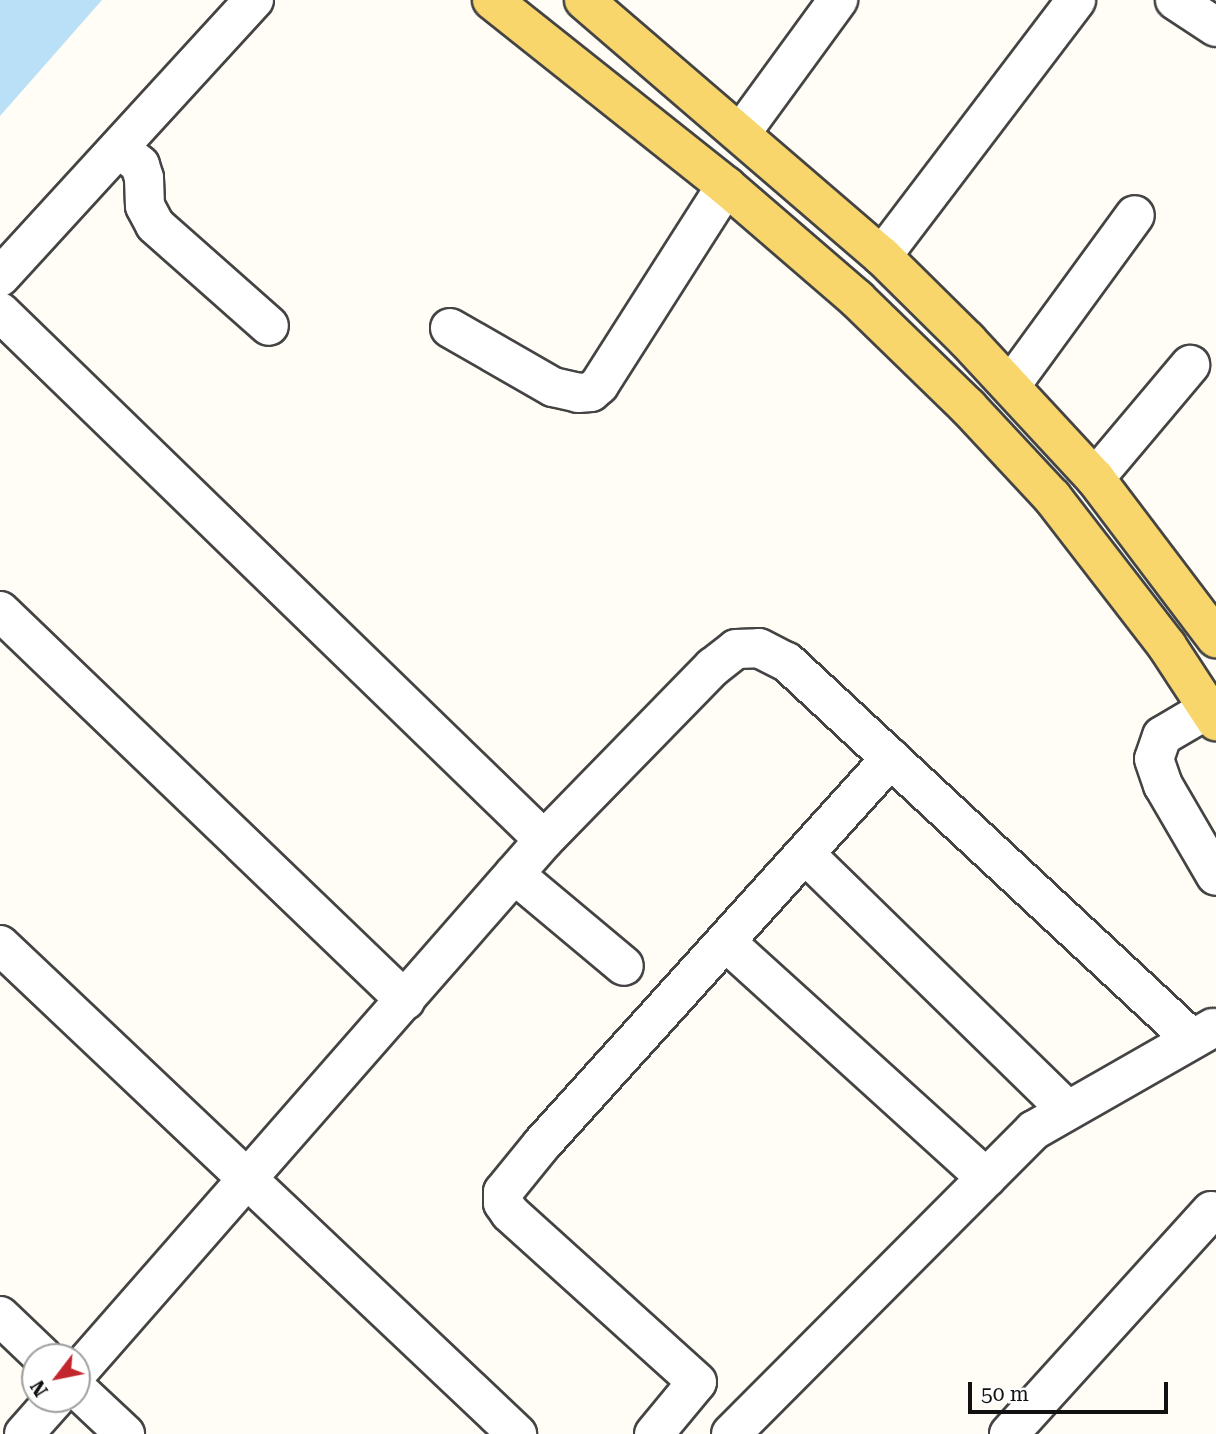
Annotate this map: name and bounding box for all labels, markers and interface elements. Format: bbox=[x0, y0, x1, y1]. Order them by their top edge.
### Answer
north arrow bbox=[21, 1343, 91, 1413]
scale bar bbox=[971, 1368, 1170, 1412]
text: N bbox=[26, 1376, 53, 1401]
text: 50 m bbox=[981, 1382, 1029, 1406]

